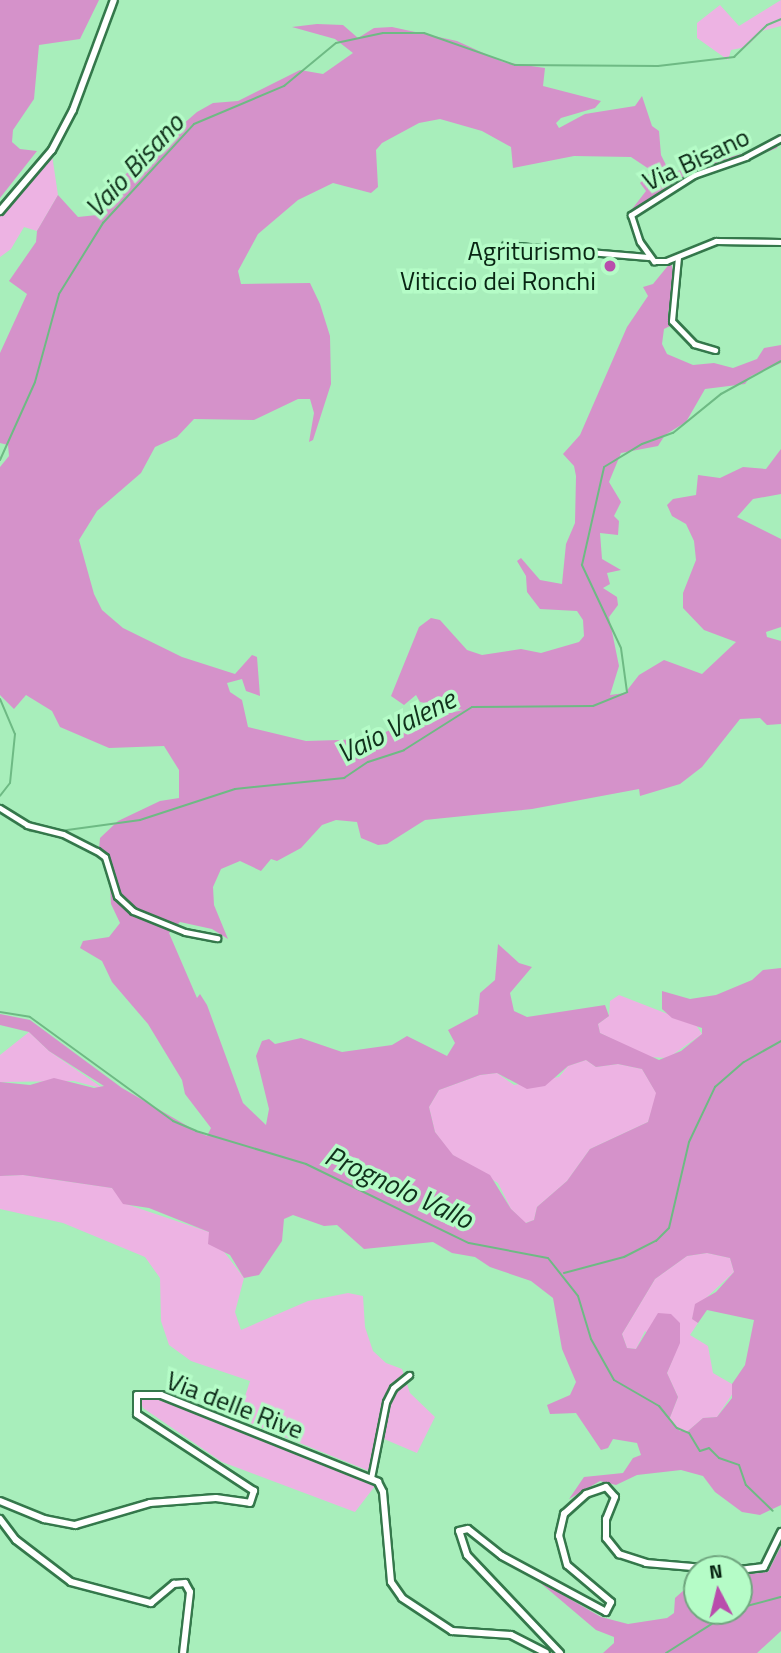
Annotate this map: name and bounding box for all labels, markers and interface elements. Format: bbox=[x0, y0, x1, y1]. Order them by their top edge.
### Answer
water label: Vaio Bisano bbox=[77, 106, 191, 224]
street label: Via Bisano bbox=[638, 121, 754, 197]
place label: Agriturismo Viticcio dei Ronchi bbox=[400, 235, 596, 296]
marker: Agriturismo Viticcio dei Ronchi bbox=[602, 258, 618, 274]
water label: Vaio Valene bbox=[331, 682, 461, 770]
water label: Prognolo Vallo bbox=[320, 1138, 478, 1236]
street label: Via delle Rive bbox=[162, 1365, 308, 1445]
north arrow bbox=[683, 1555, 753, 1625]
text: N bbox=[707, 1555, 724, 1586]

